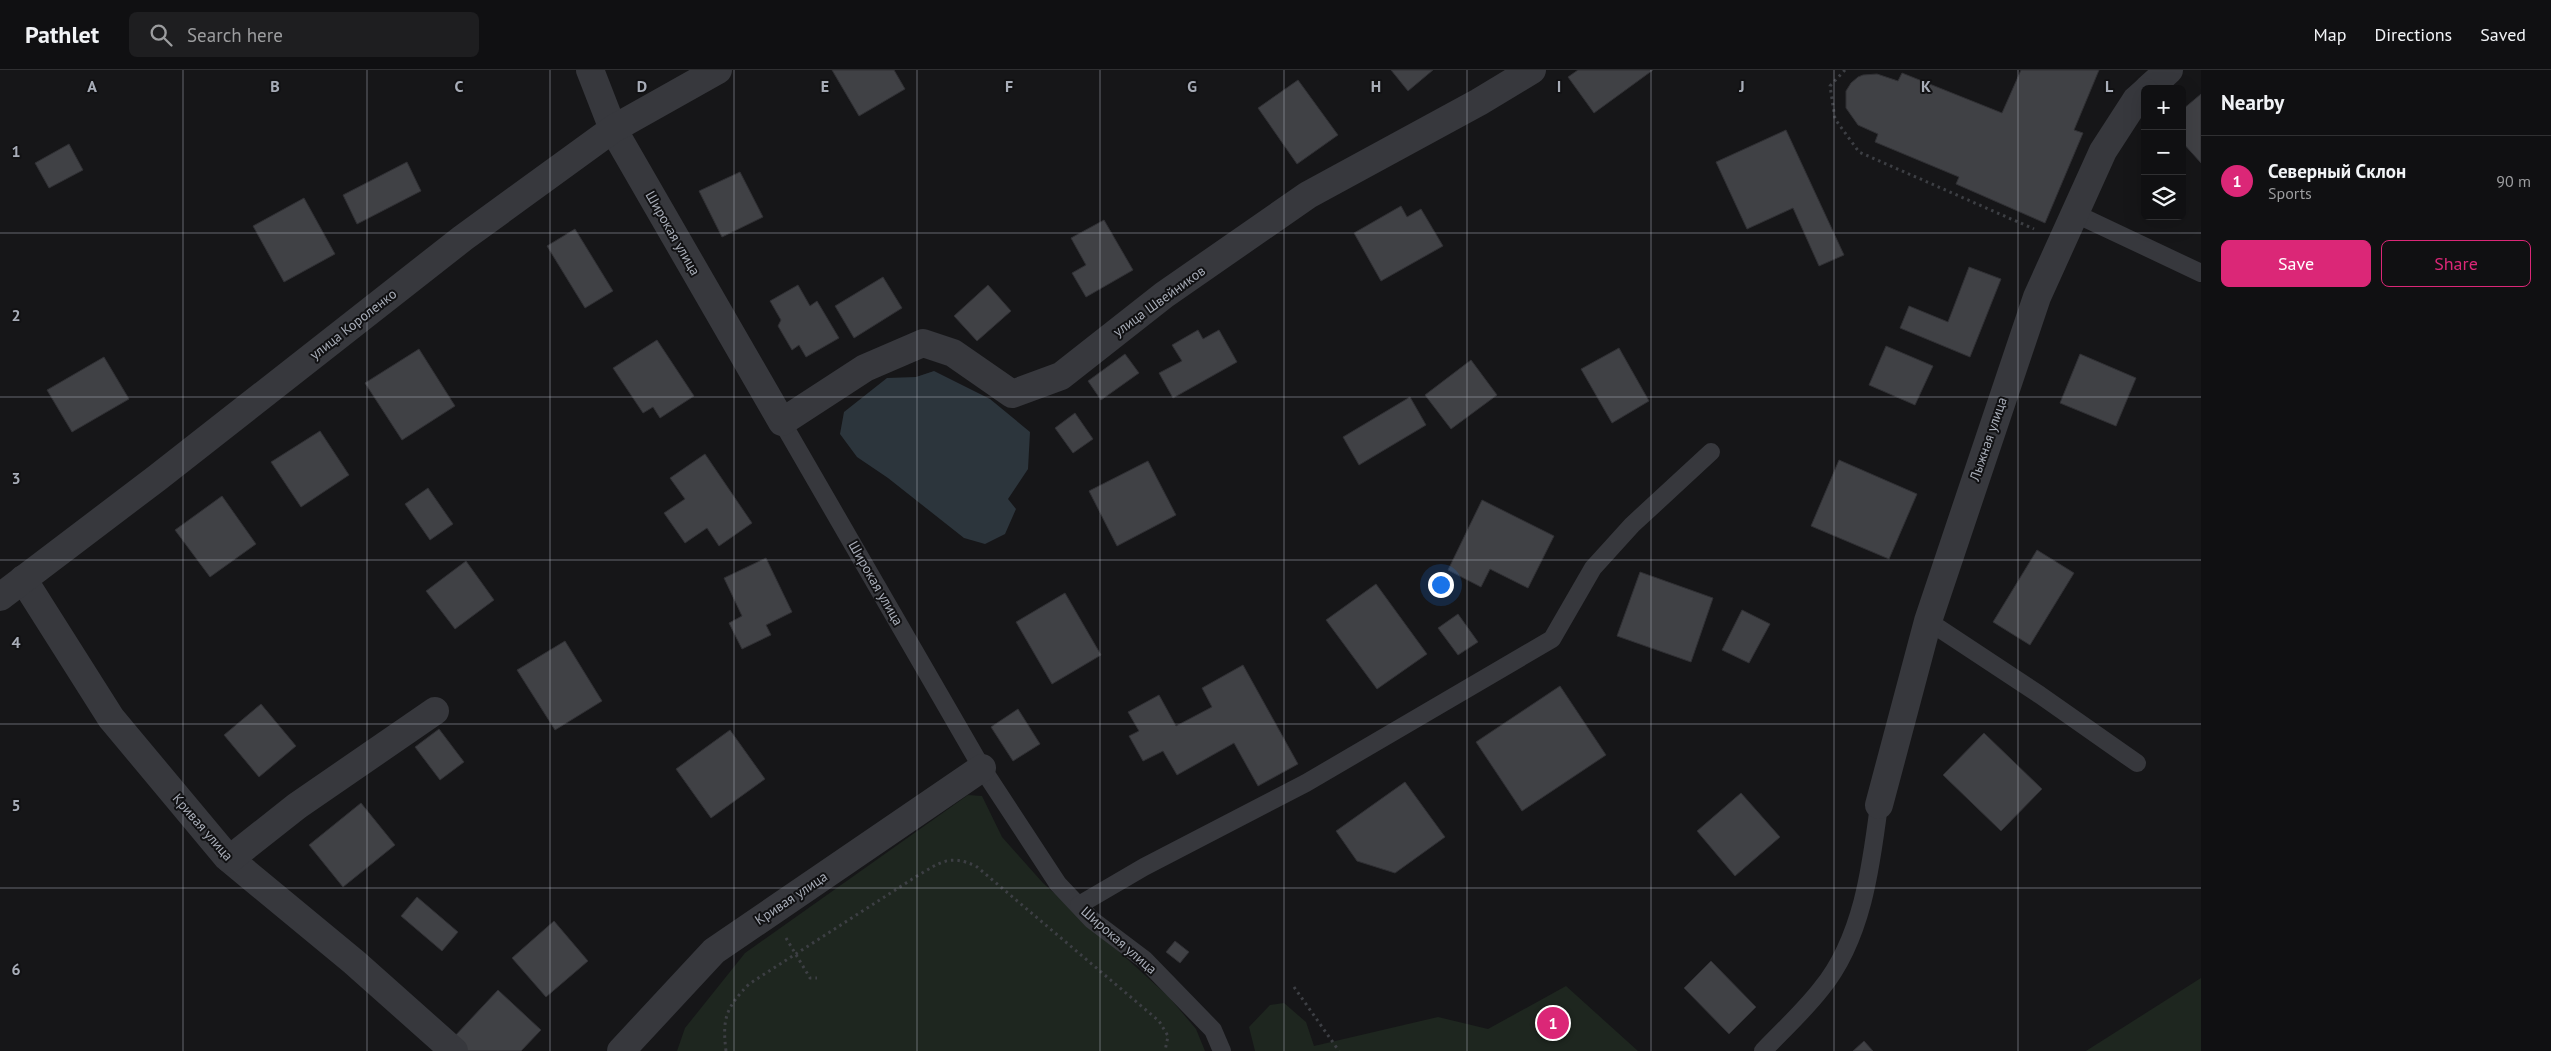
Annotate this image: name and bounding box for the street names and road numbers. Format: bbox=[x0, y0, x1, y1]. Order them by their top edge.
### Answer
street label: Широкая улица bbox=[642, 188, 704, 279]
street label: улица Швейников bbox=[1109, 261, 1209, 340]
street label: улица Короленко bbox=[306, 285, 400, 363]
street label: Лыжная улица bbox=[1965, 395, 2011, 484]
street label: Широкая улица bbox=[845, 538, 907, 629]
street label: Кривая улица bbox=[169, 790, 237, 865]
street label: Кривая улица bbox=[751, 867, 831, 929]
street label: Широкая улица bbox=[1077, 902, 1161, 978]

